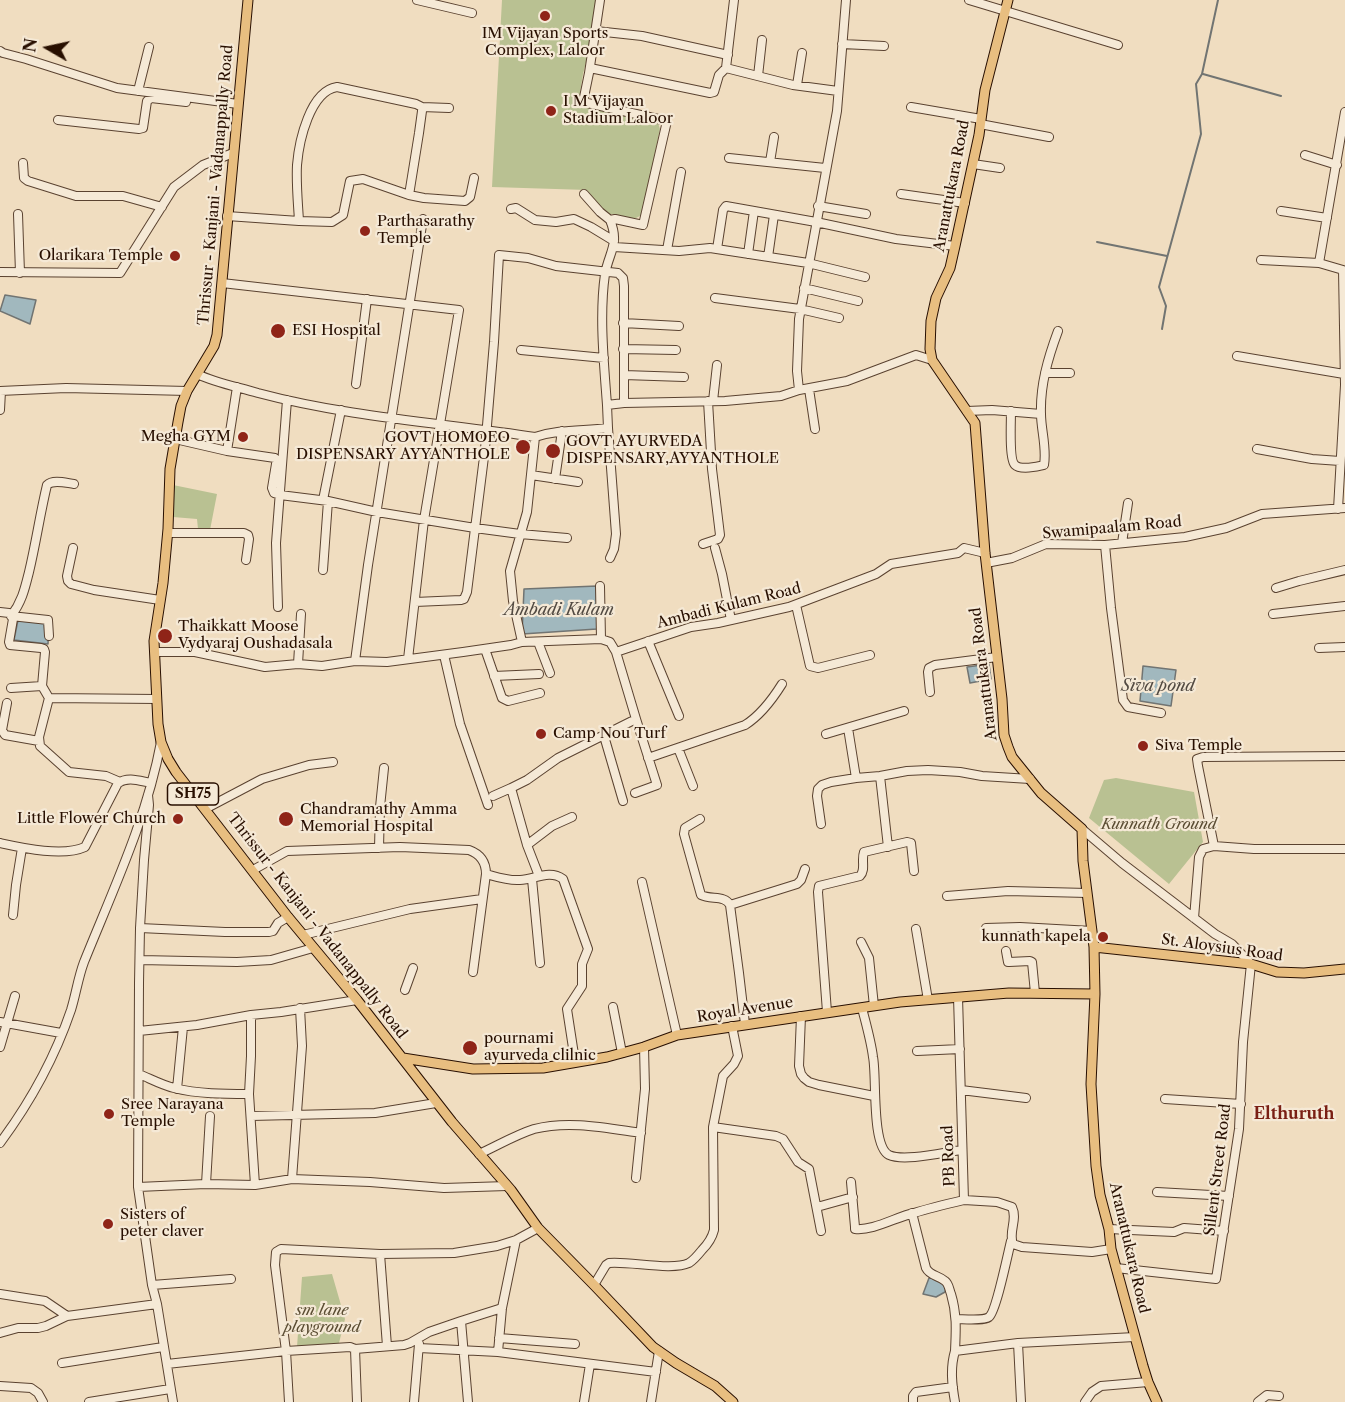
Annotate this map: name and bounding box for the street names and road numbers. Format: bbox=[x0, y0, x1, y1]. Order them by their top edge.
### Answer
street label: Thrissur - Kanjani - Vadanappally Road bbox=[195, 44, 237, 326]
street label: Aranattukara Road bbox=[930, 119, 974, 253]
street label: Swamipaalam Road bbox=[1042, 513, 1182, 543]
street label: Ambadi Kulam Road bbox=[655, 579, 803, 633]
street label: Aranattukara Road bbox=[967, 606, 1001, 742]
road number: SH75 bbox=[168, 783, 218, 805]
street label: Thrissur - Kanjani - Vadanappally Road bbox=[223, 810, 411, 1042]
street label: St. Aloysius Road bbox=[1160, 931, 1284, 965]
street label: Royal Avenue bbox=[696, 994, 794, 1026]
street label: Sillent Street Road bbox=[1201, 1103, 1235, 1237]
street label: PB Road bbox=[939, 1125, 959, 1187]
street label: Aranattukara Road bbox=[1105, 1181, 1153, 1315]

